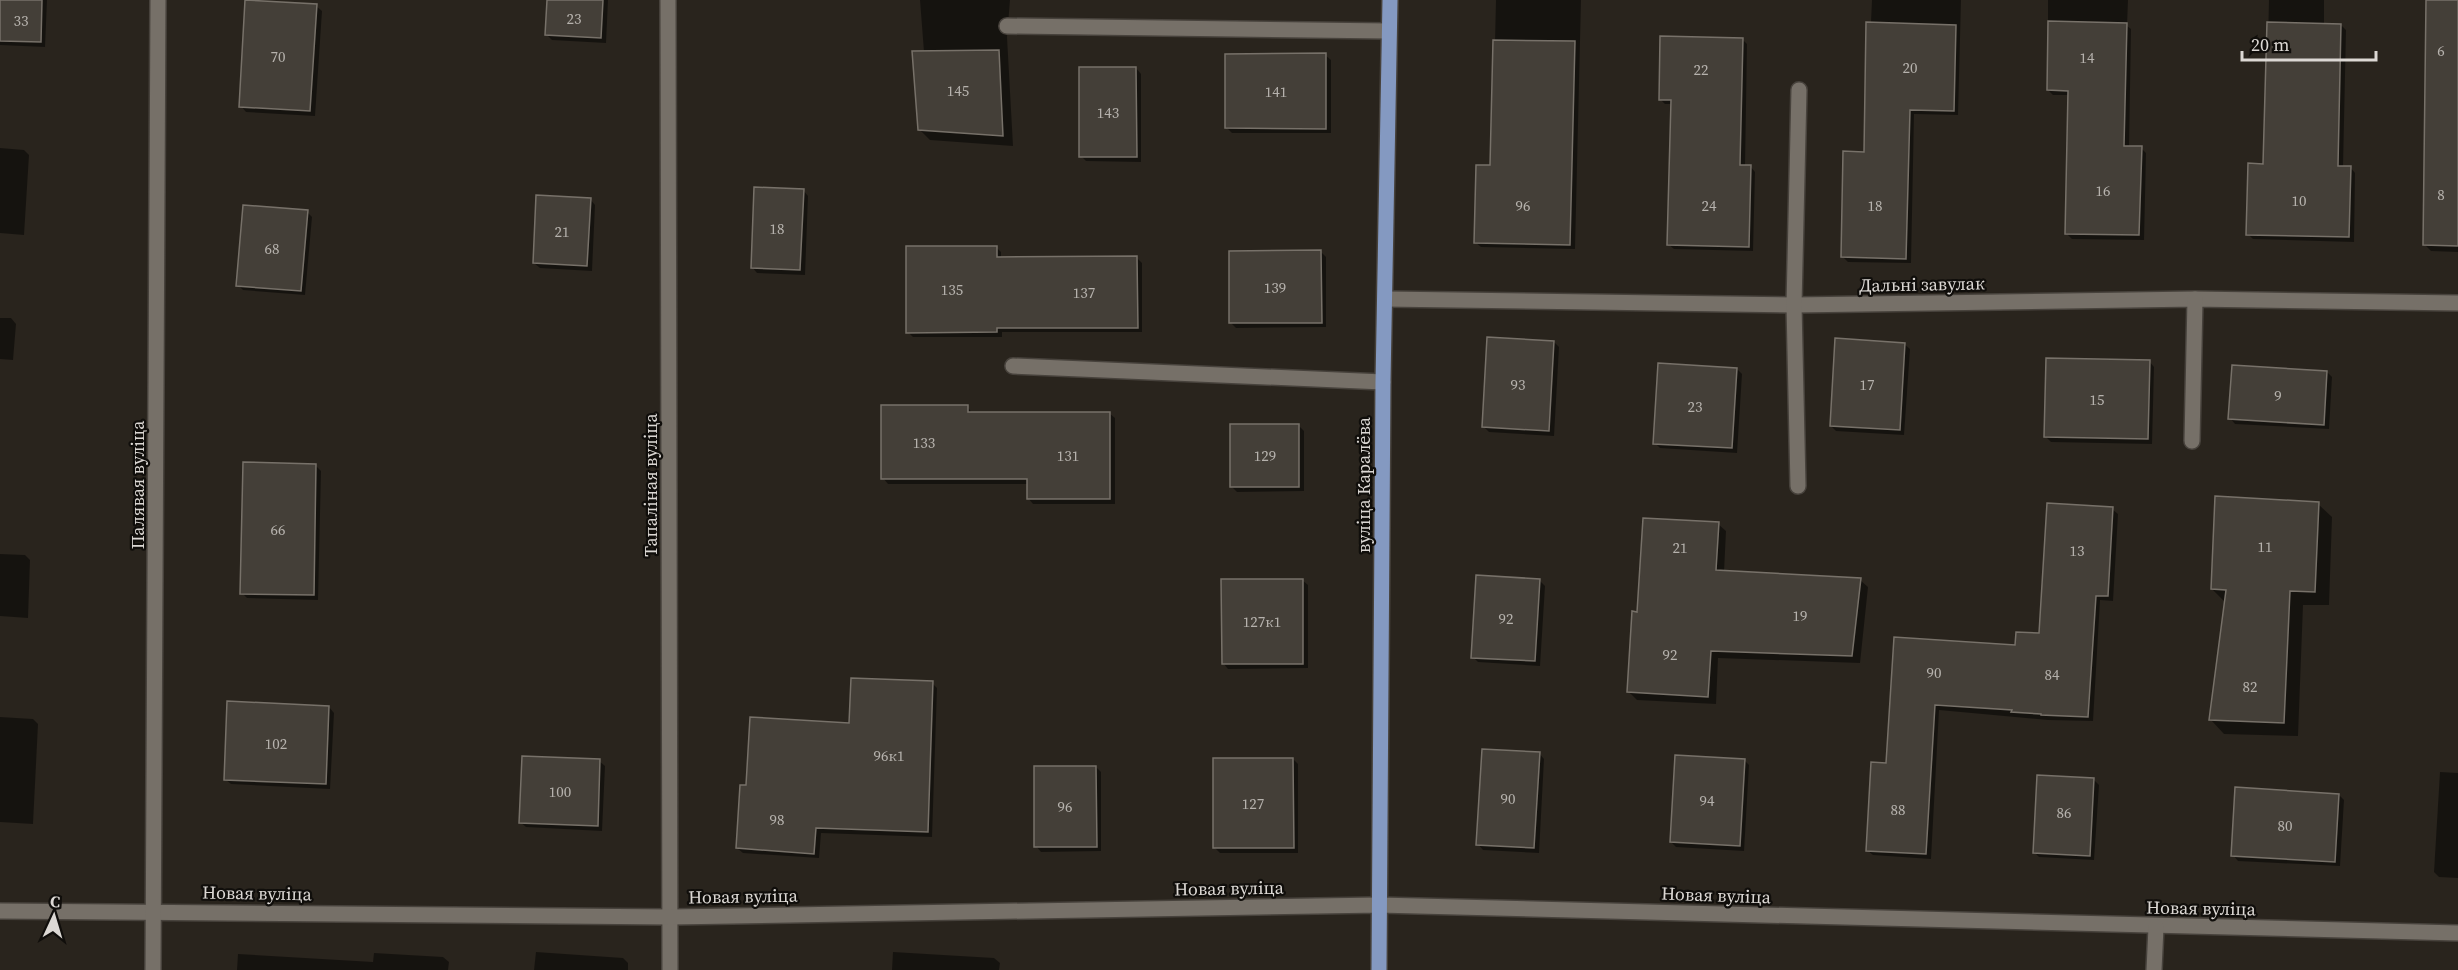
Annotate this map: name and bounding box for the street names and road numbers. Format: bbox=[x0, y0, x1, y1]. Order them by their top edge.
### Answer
street label: Дальні завулак bbox=[1859, 270, 1985, 298]
street label: Тапаліная вуліца bbox=[638, 412, 663, 557]
street label: вуліца Каралёва bbox=[1351, 416, 1376, 553]
street label: Палявая вуліца bbox=[125, 420, 150, 549]
street label: Новая вуліца bbox=[1174, 875, 1285, 901]
street label: Новая вуліца bbox=[202, 880, 313, 906]
street label: Новая вуліца bbox=[1661, 881, 1772, 909]
street label: Новая вуліца bbox=[688, 883, 799, 909]
street label: Новая вуліца bbox=[2146, 895, 2257, 921]

